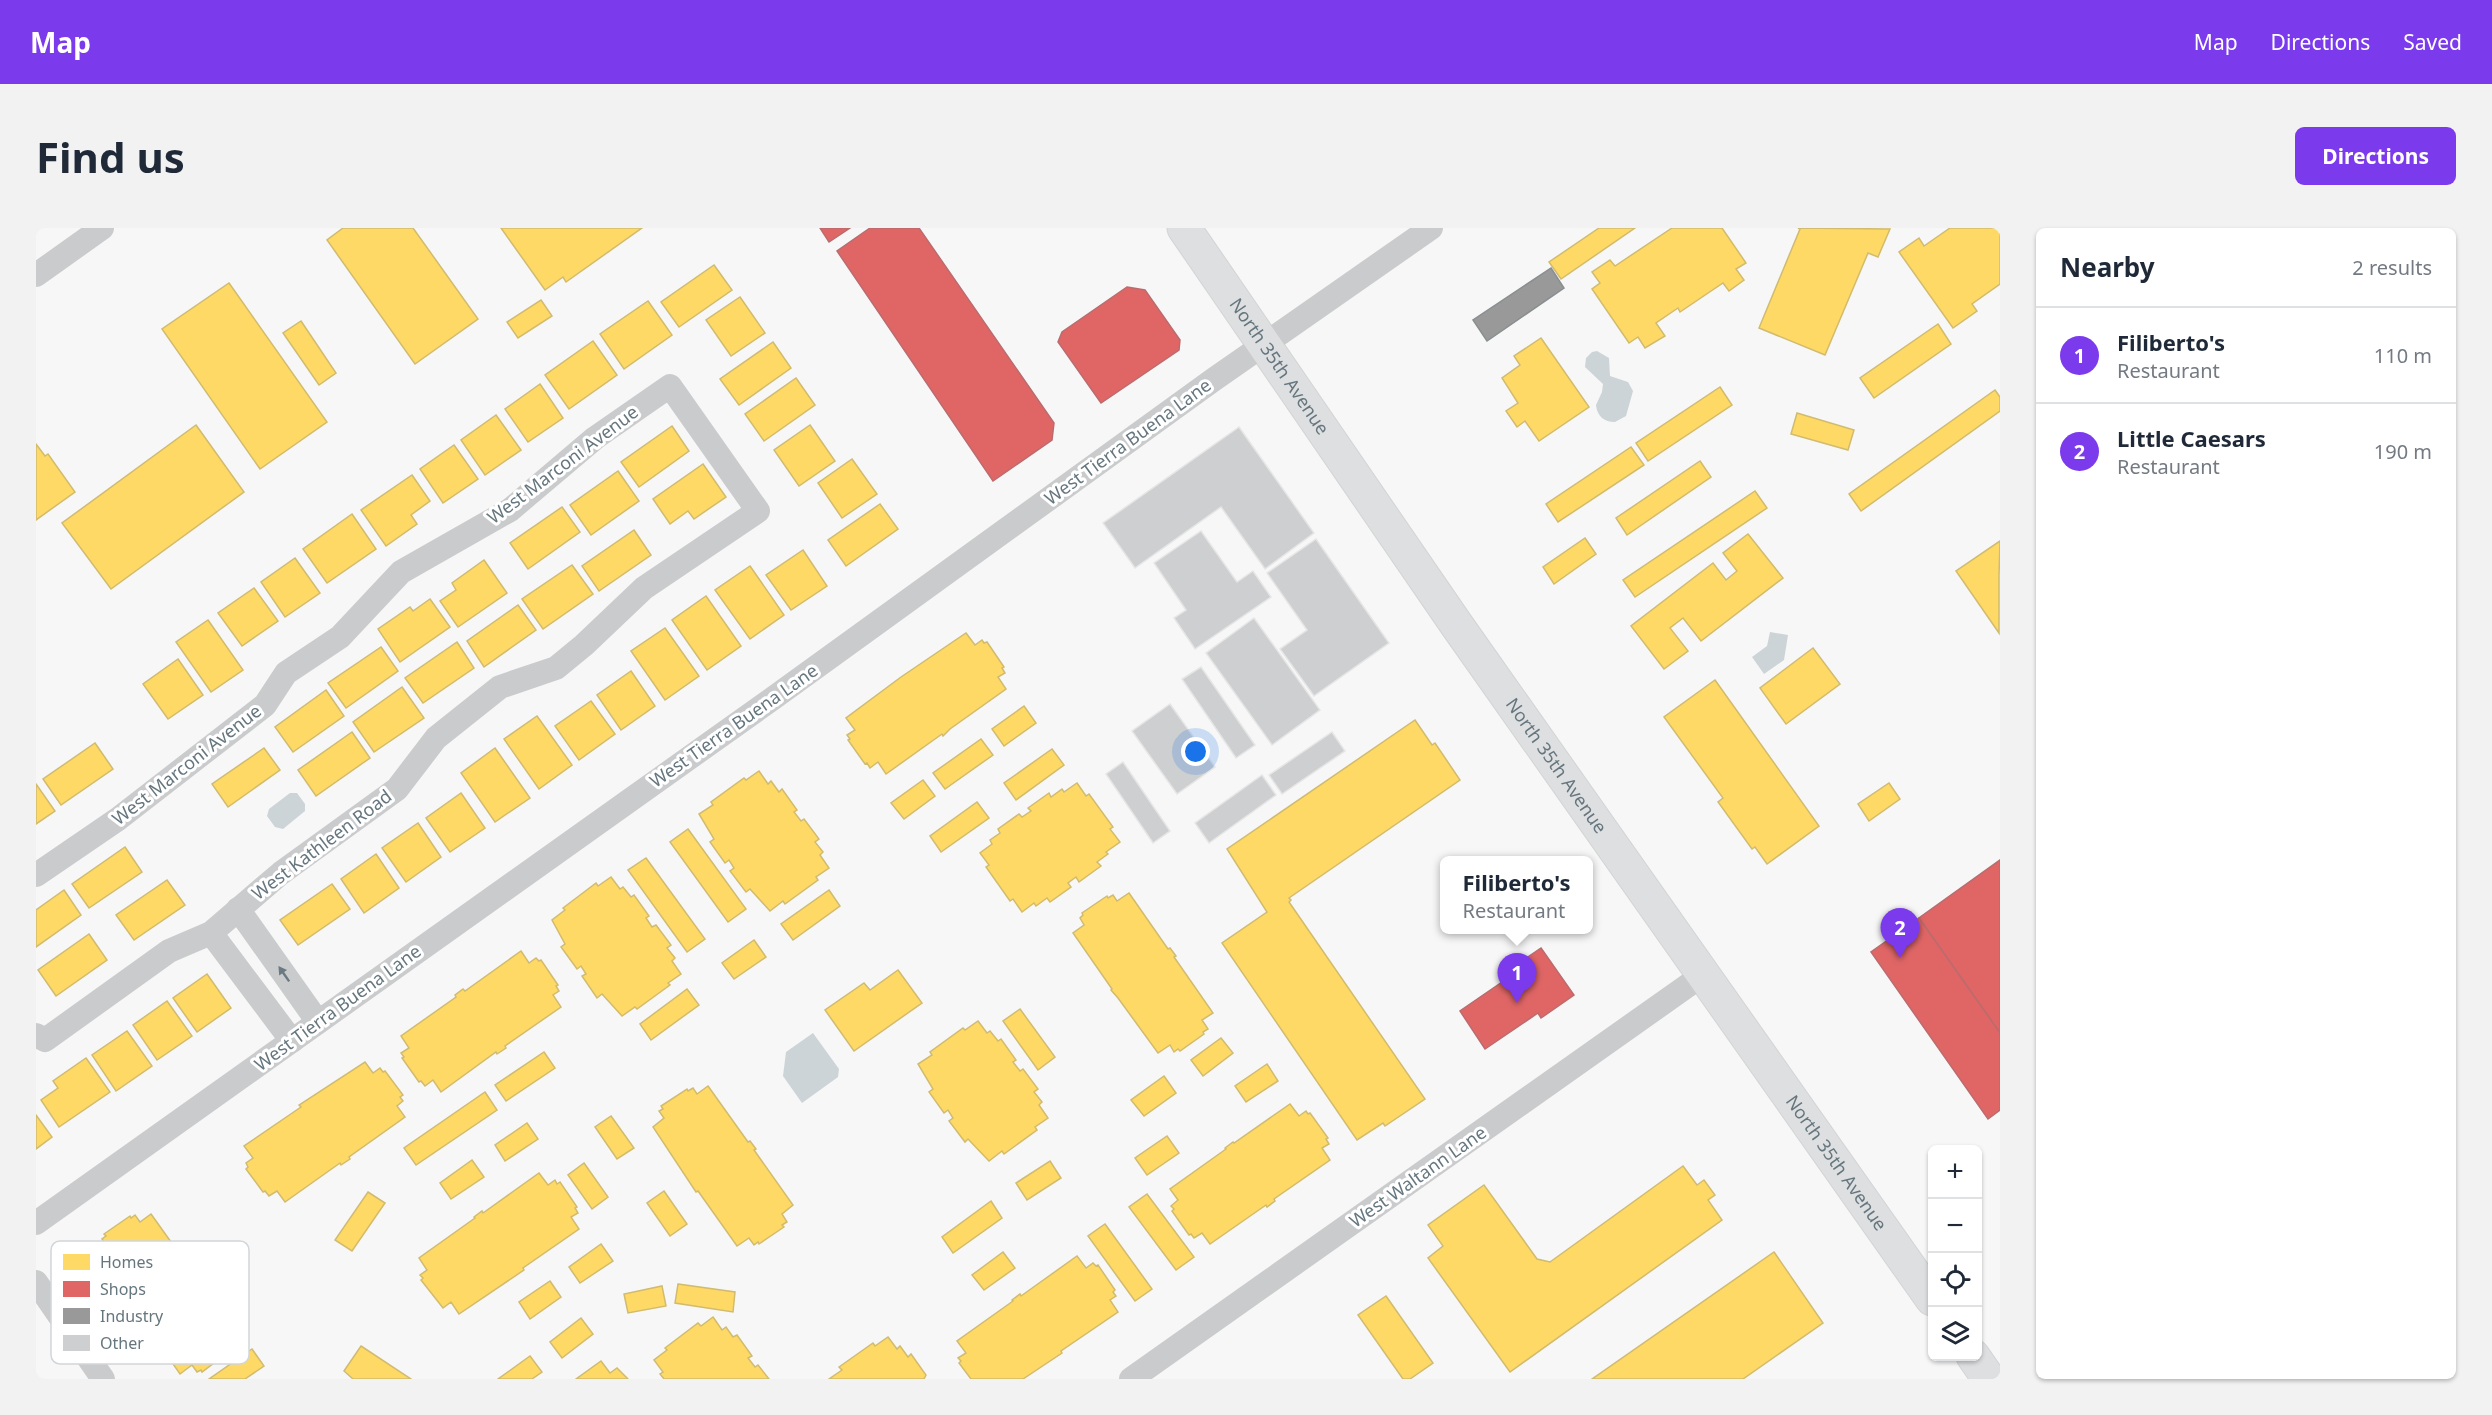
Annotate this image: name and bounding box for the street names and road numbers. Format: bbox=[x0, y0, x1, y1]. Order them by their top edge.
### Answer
street label: North 35th Avenue bbox=[1225, 293, 1335, 439]
street label: West Tierra Buena Lane bbox=[1039, 373, 1215, 510]
street label: West Marconi Avenue bbox=[482, 400, 643, 529]
street label: West Tierra Buena Lane bbox=[645, 658, 822, 792]
street label: North 35th Avenue bbox=[1501, 693, 1613, 838]
street label: West Marconi Avenue bbox=[107, 698, 266, 830]
street label: West Kathleen Road bbox=[247, 784, 396, 905]
street label: West Tierra Buena Lane bbox=[249, 939, 425, 1076]
street label: North 35th Avenue bbox=[1781, 1090, 1893, 1235]
street label: West Waltann Lane bbox=[1344, 1120, 1491, 1232]

